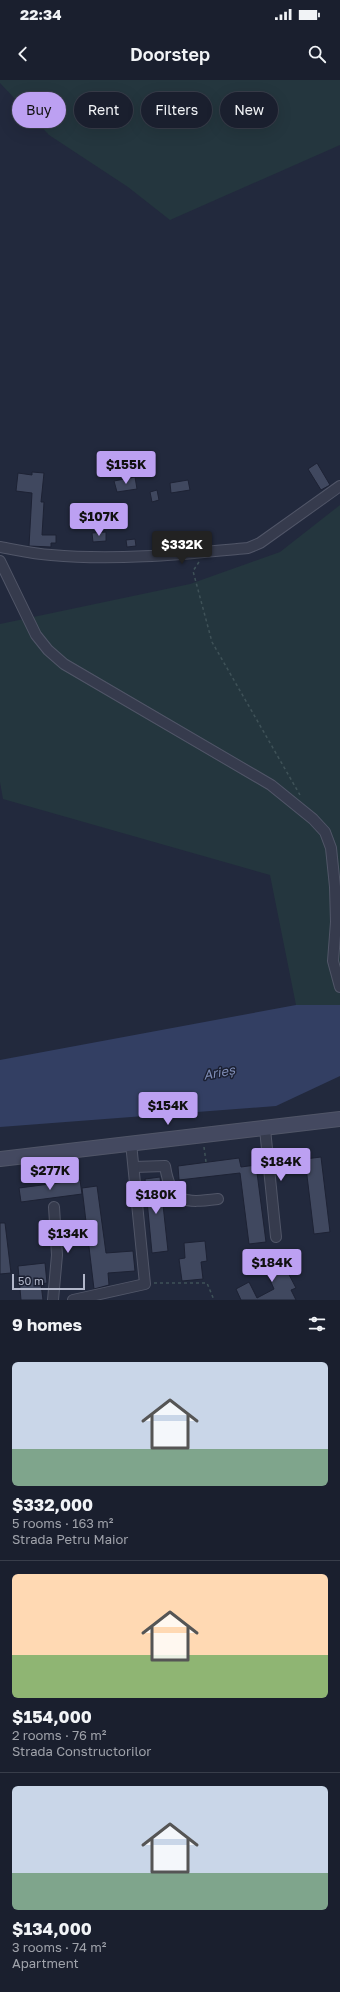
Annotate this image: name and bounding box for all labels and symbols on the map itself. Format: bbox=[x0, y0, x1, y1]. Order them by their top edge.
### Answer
pin: $155K bbox=[98, 451, 154, 485]
pin: $107K bbox=[71, 503, 127, 537]
pin: $332K bbox=[154, 531, 210, 565]
water label: Arieș bbox=[202, 1061, 237, 1083]
pin: $154K bbox=[140, 1092, 196, 1126]
pin: $184K bbox=[253, 1148, 309, 1182]
pin: $277K bbox=[22, 1157, 78, 1191]
pin: $180K bbox=[128, 1181, 184, 1215]
pin: $134K bbox=[40, 1220, 96, 1254]
pin: $184K bbox=[244, 1249, 300, 1283]
scale bar bbox=[12, 1272, 85, 1291]

